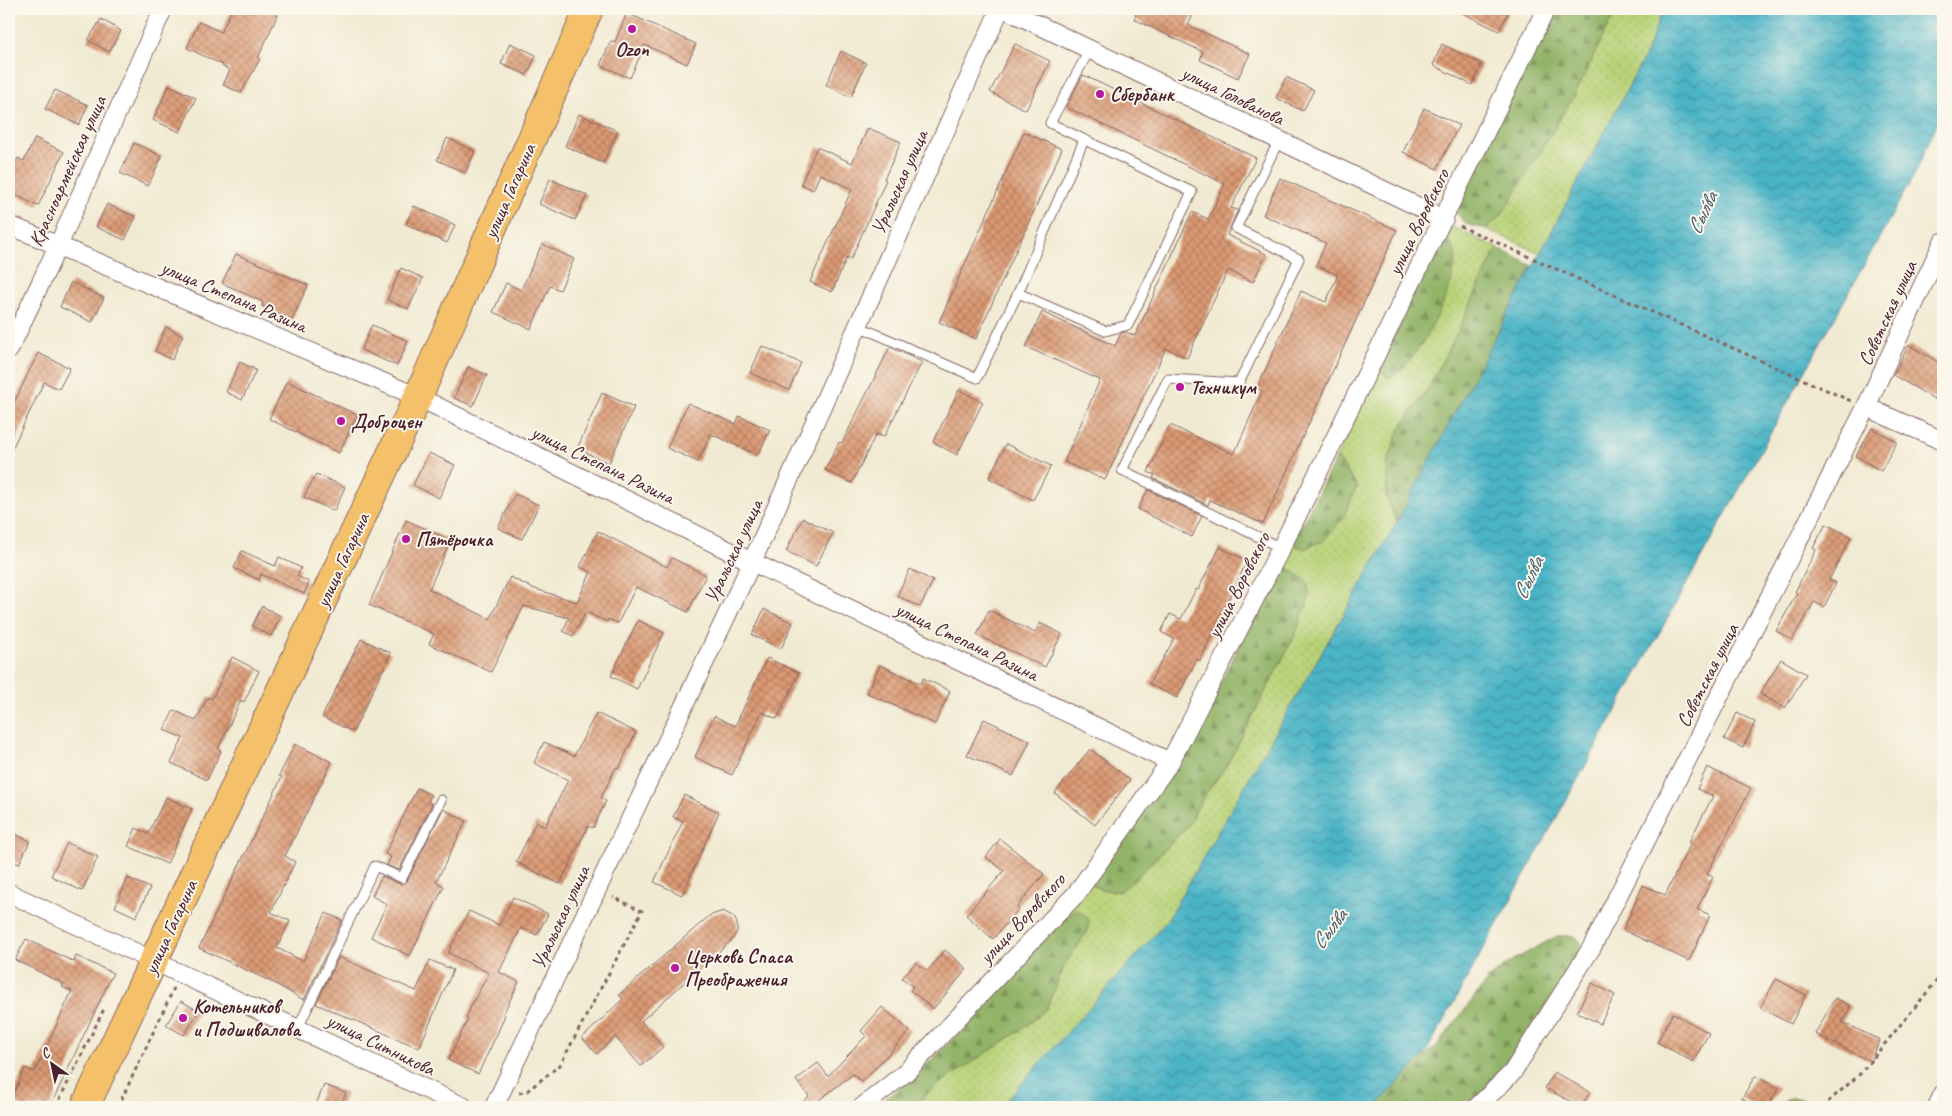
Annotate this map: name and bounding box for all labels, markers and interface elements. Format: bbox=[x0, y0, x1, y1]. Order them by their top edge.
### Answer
marker: Ozon bbox=[626, 23, 638, 35]
place label: Ozon bbox=[615, 37, 650, 62]
street label: улица Голованова bbox=[1177, 60, 1290, 132]
place label: Сбербанк bbox=[1110, 82, 1176, 107]
marker: Сбербанк bbox=[1094, 88, 1106, 100]
street label: Красноармейская улица bbox=[23, 90, 113, 250]
street label: Уральская улица bbox=[865, 125, 934, 238]
street label: улица Гагарина bbox=[477, 139, 542, 243]
street label: улица Воровского bbox=[1382, 164, 1455, 280]
water label: Сы́лва bbox=[1681, 186, 1724, 238]
street label: улица Степана Разина bbox=[156, 254, 312, 339]
street label: Советская улица bbox=[1852, 256, 1923, 370]
place label: Техникум bbox=[1190, 375, 1257, 400]
marker: Техникум bbox=[1174, 381, 1186, 393]
place label: Доброцен bbox=[351, 409, 423, 434]
marker: Доброцен bbox=[335, 415, 347, 427]
street label: улица Степана Разина bbox=[526, 419, 680, 511]
street label: Уральская улица bbox=[699, 494, 769, 607]
street label: улица Гагарина bbox=[309, 508, 376, 612]
place label: Пятёрочка bbox=[416, 527, 494, 552]
street label: улица Воровского bbox=[1201, 527, 1276, 643]
marker: Пятёрочка bbox=[400, 533, 412, 545]
water label: Сы́лва bbox=[1507, 551, 1550, 603]
street label: улица Степана Разина bbox=[890, 596, 1044, 688]
street label: Советская улица bbox=[1671, 618, 1745, 731]
street label: Уральская улица bbox=[526, 860, 596, 973]
street label: улица Воровского bbox=[973, 867, 1071, 970]
street label: улица Гагарина bbox=[137, 875, 204, 979]
water label: Сы́лва bbox=[1305, 902, 1354, 954]
place label: Церковь Спаса Преображения bbox=[685, 944, 794, 992]
marker: Церковь Спаса Преображения bbox=[669, 962, 681, 974]
place label: Котельников и Подшивалова bbox=[193, 994, 302, 1042]
street label: улица Ситникова bbox=[322, 1007, 440, 1082]
marker: Котельников и Подшивалова bbox=[177, 1012, 189, 1024]
north arrow bbox=[28, 1038, 78, 1088]
text: С bbox=[38, 1043, 54, 1063]

